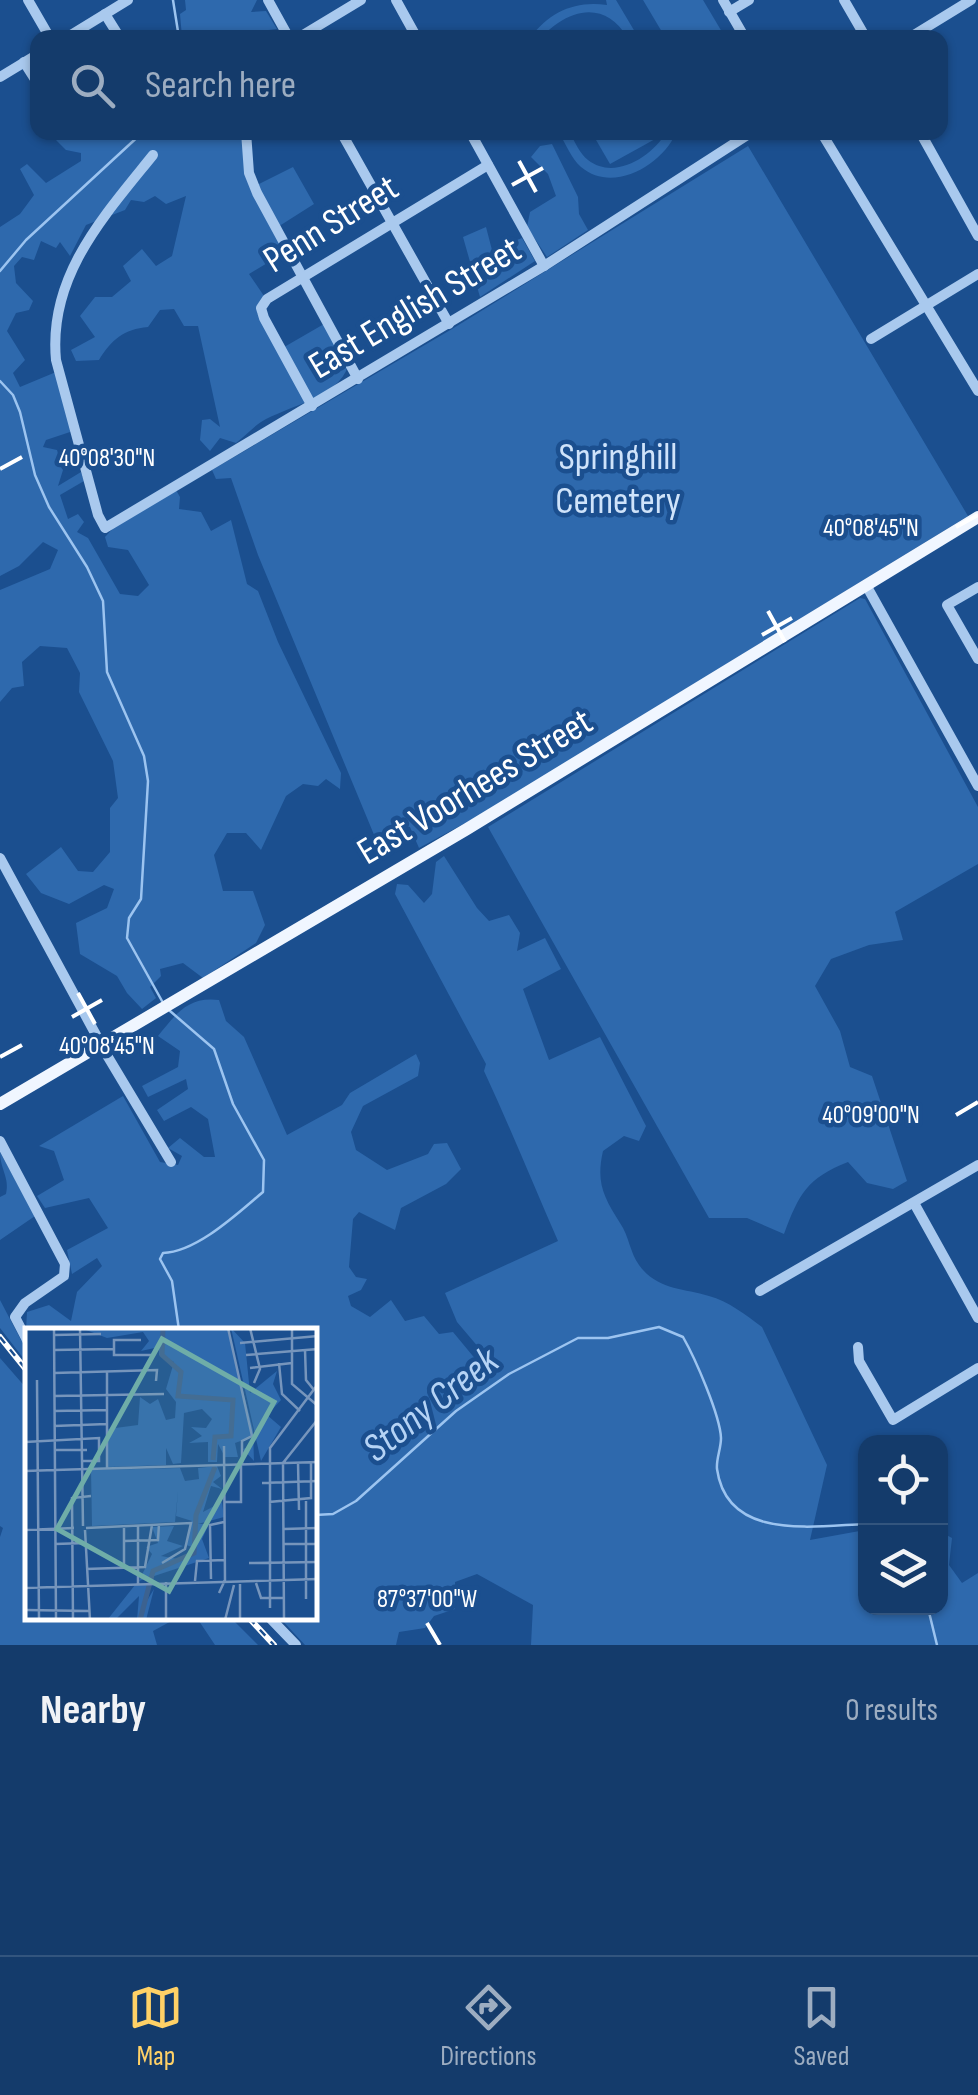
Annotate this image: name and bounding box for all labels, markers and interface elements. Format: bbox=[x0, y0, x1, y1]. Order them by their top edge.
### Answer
search box bbox=[30, 30, 948, 140]
icon: search bbox=[65, 58, 120, 113]
text: Search here bbox=[145, 63, 296, 108]
street label: Penn Street bbox=[255, 165, 407, 283]
street label: East English Street bbox=[301, 227, 529, 389]
park label: Springhill Cemetery bbox=[555, 435, 681, 524]
text: 40°08'30"N bbox=[59, 443, 155, 474]
text: 40°08'45"N bbox=[823, 513, 919, 544]
street label: East Voorhees Street bbox=[349, 699, 601, 875]
text: 40°08'45"N bbox=[59, 1031, 155, 1062]
text: 40°09'00"N bbox=[822, 1100, 920, 1131]
inset map bbox=[25, 1328, 318, 1620]
water label: Stony Creek bbox=[354, 1337, 509, 1473]
map controls bbox=[858, 1435, 948, 1615]
button: locate bbox=[858, 1435, 948, 1525]
button: layers bbox=[858, 1525, 948, 1615]
text: 87°37'00"W bbox=[377, 1584, 477, 1615]
text: Nearby bbox=[40, 1685, 146, 1736]
text: 0 results bbox=[845, 1691, 938, 1730]
tab: Map bbox=[128, 1980, 183, 2073]
tab: Directions bbox=[440, 1980, 537, 2073]
tab: Saved bbox=[793, 1980, 850, 2073]

